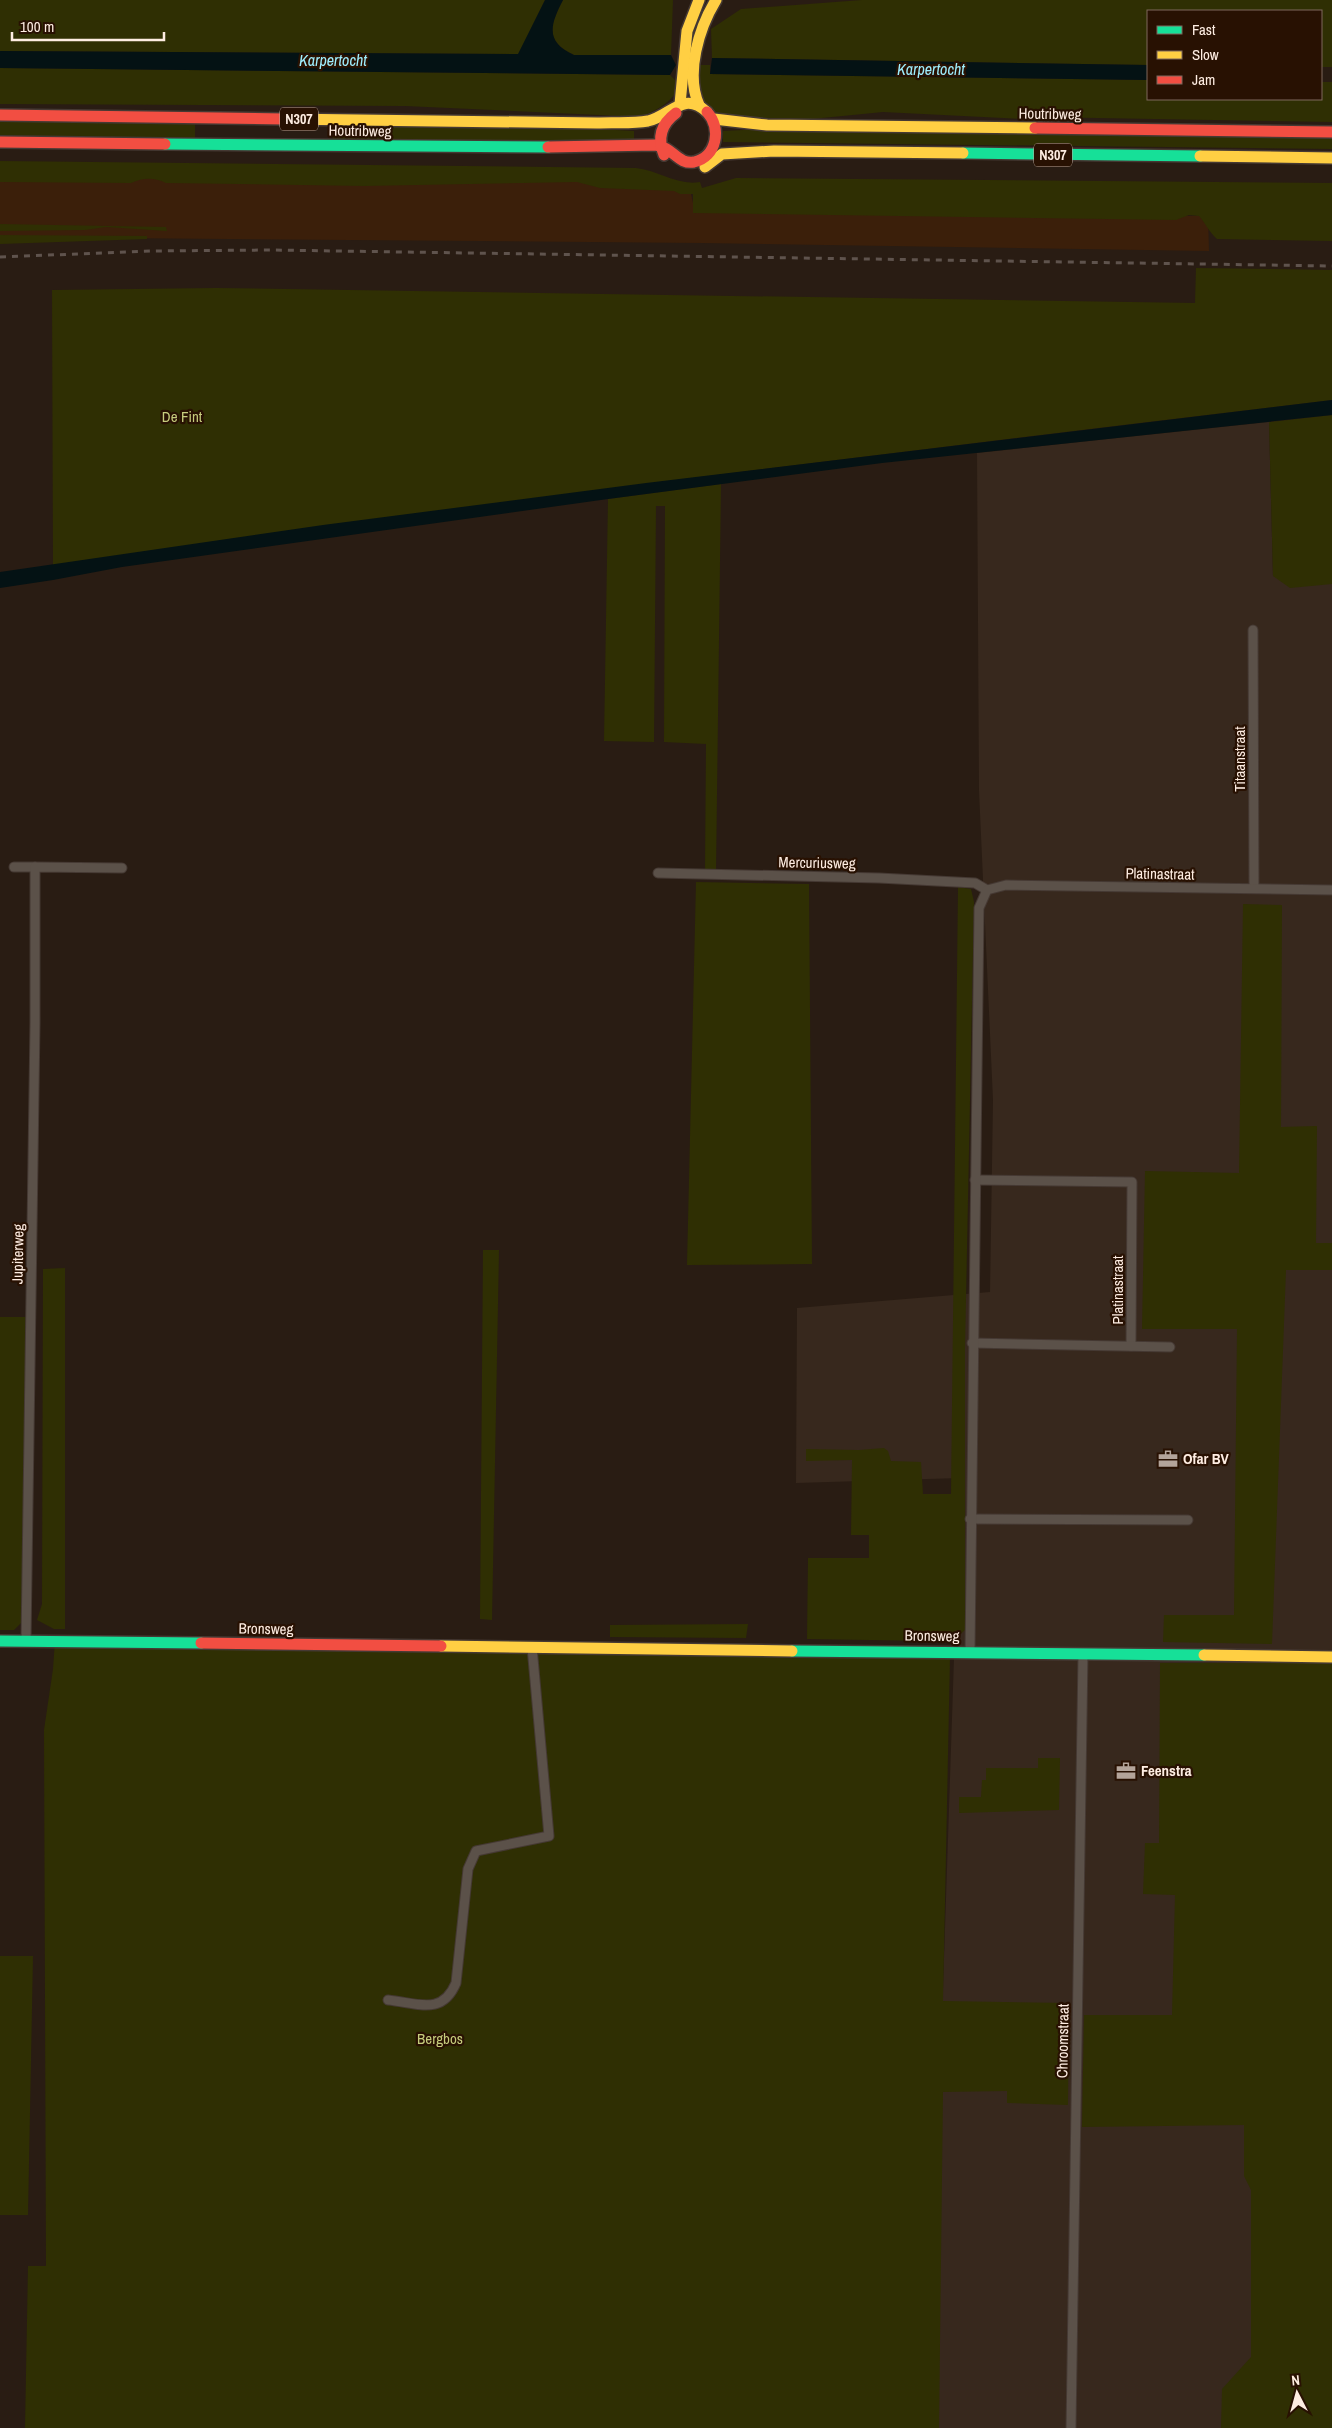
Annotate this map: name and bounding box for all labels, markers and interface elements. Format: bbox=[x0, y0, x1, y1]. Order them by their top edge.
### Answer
scale bar bbox=[12, 10, 165, 42]
legend bbox=[1147, 10, 1322, 100]
text: 100 m bbox=[20, 16, 54, 37]
text: Fast bbox=[1192, 19, 1216, 40]
text: Slow bbox=[1192, 44, 1219, 65]
water label: Karpertocht bbox=[299, 49, 367, 71]
water label: Karpertocht bbox=[897, 58, 965, 80]
text: Jam bbox=[1192, 69, 1215, 90]
street label: Houtribweg bbox=[1018, 102, 1082, 125]
road number: N307 bbox=[280, 108, 318, 130]
street label: Houtribweg bbox=[328, 119, 392, 142]
road number: N307 bbox=[1034, 144, 1072, 166]
park label: De Fint bbox=[162, 406, 203, 427]
street label: Titaanstraat bbox=[1229, 726, 1250, 792]
street label: Mercuriusweg bbox=[778, 851, 856, 874]
street label: Platinastraat bbox=[1125, 862, 1195, 885]
street label: Jupiterweg bbox=[6, 1224, 29, 1284]
street label: Platinastraat bbox=[1107, 1255, 1128, 1325]
office icon: Ofar BV bbox=[1157, 1448, 1179, 1470]
place label: Ofar BV bbox=[1183, 1448, 1230, 1469]
street label: Bronsweg bbox=[238, 1618, 294, 1639]
street label: Bronsweg bbox=[904, 1625, 960, 1646]
office icon: Feenstra bbox=[1115, 1760, 1137, 1782]
place label: Feenstra bbox=[1141, 1760, 1192, 1781]
street label: Chroomstraat bbox=[1051, 2003, 1074, 2078]
park label: Bergbos bbox=[417, 2028, 463, 2049]
north arrow bbox=[1272, 2368, 1322, 2418]
text: N bbox=[1291, 2371, 1301, 2389]

